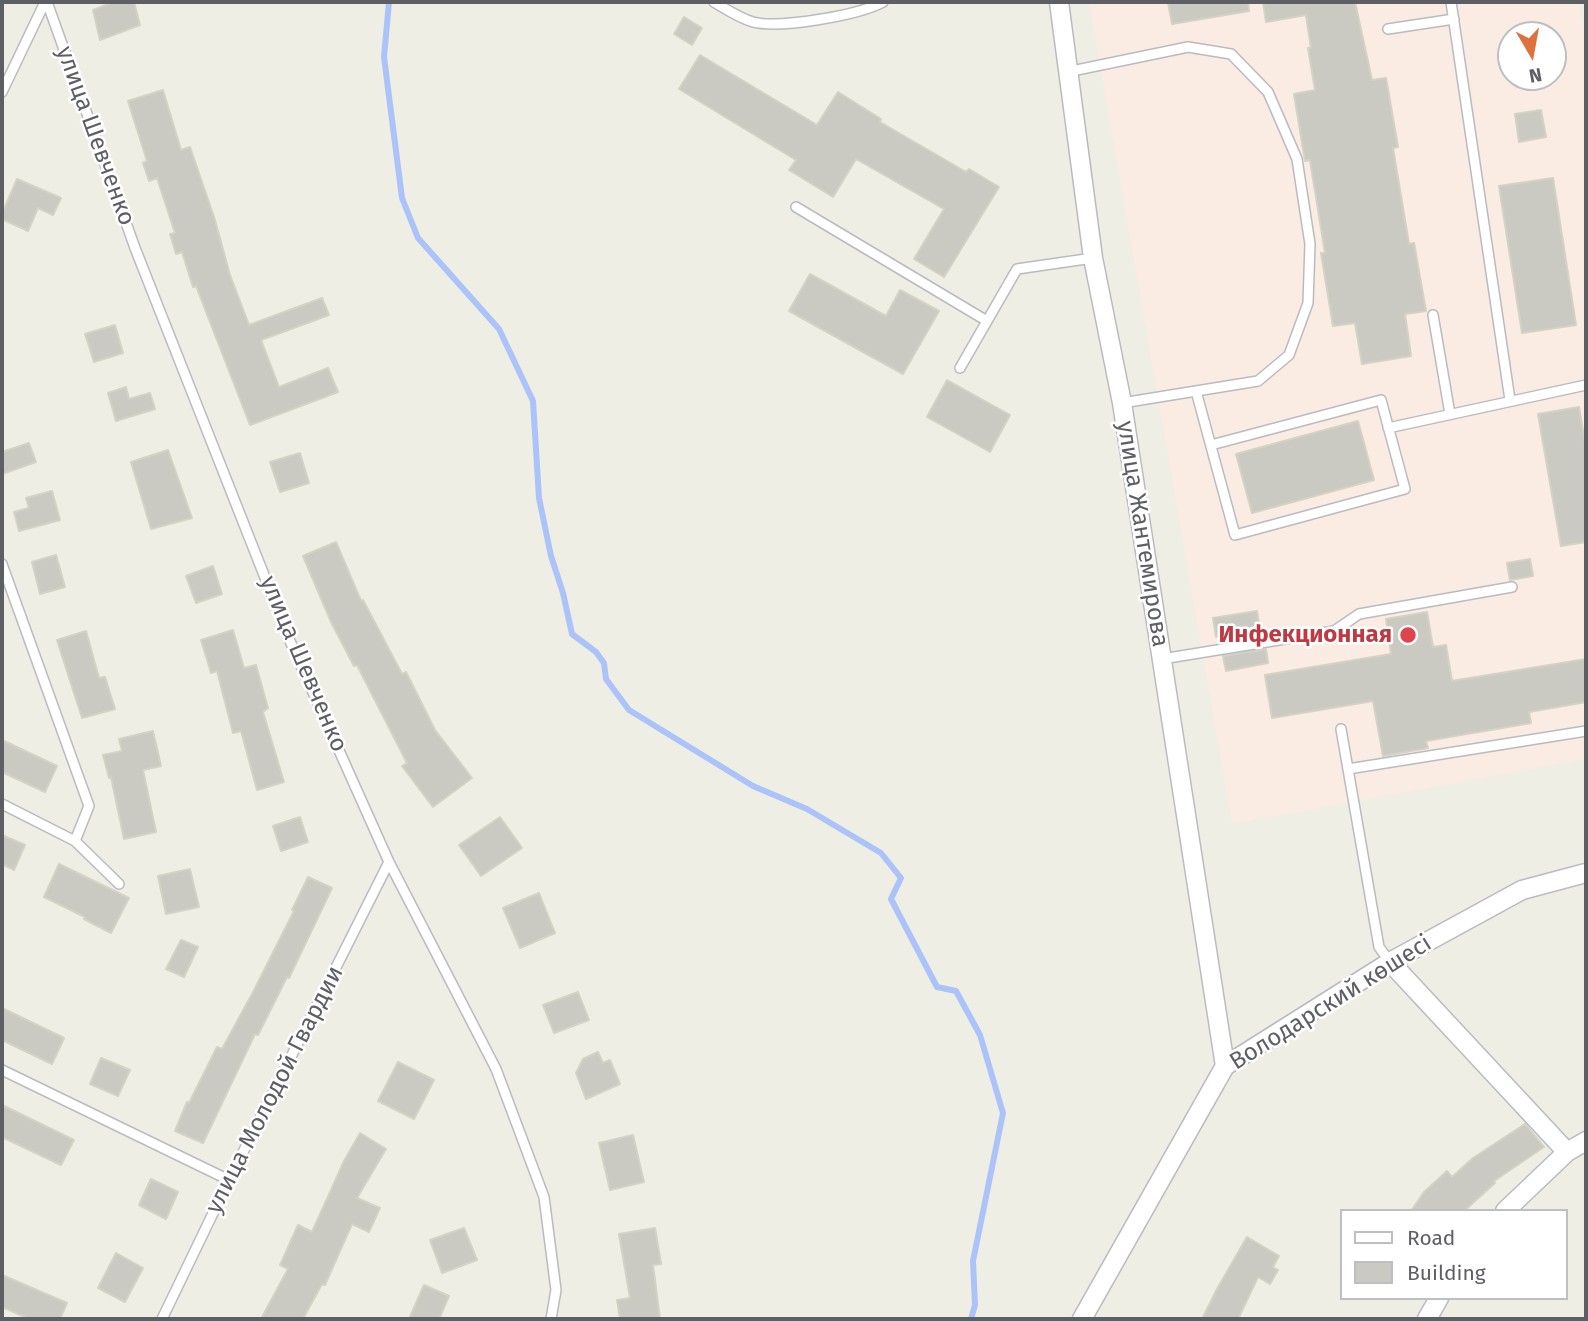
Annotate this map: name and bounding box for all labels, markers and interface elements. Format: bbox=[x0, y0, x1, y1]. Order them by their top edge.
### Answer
north arrow bbox=[1497, 21, 1567, 91]
street label: улица Шевченко bbox=[49, 43, 141, 229]
text: N bbox=[1527, 63, 1544, 88]
street label: улица Жантемирова bbox=[1110, 419, 1174, 649]
street label: улица Шевченко bbox=[253, 572, 353, 756]
place label: Инфекционная bbox=[1218, 621, 1392, 649]
marker: Инфекционная bbox=[1398, 625, 1418, 645]
street label: Володарский көшесі bbox=[1225, 929, 1437, 1077]
street label: улица Молодой Гвардии bbox=[200, 961, 350, 1219]
legend bbox=[1340, 1209, 1567, 1300]
text: Road bbox=[1407, 1225, 1455, 1251]
text: Building bbox=[1407, 1260, 1486, 1286]

